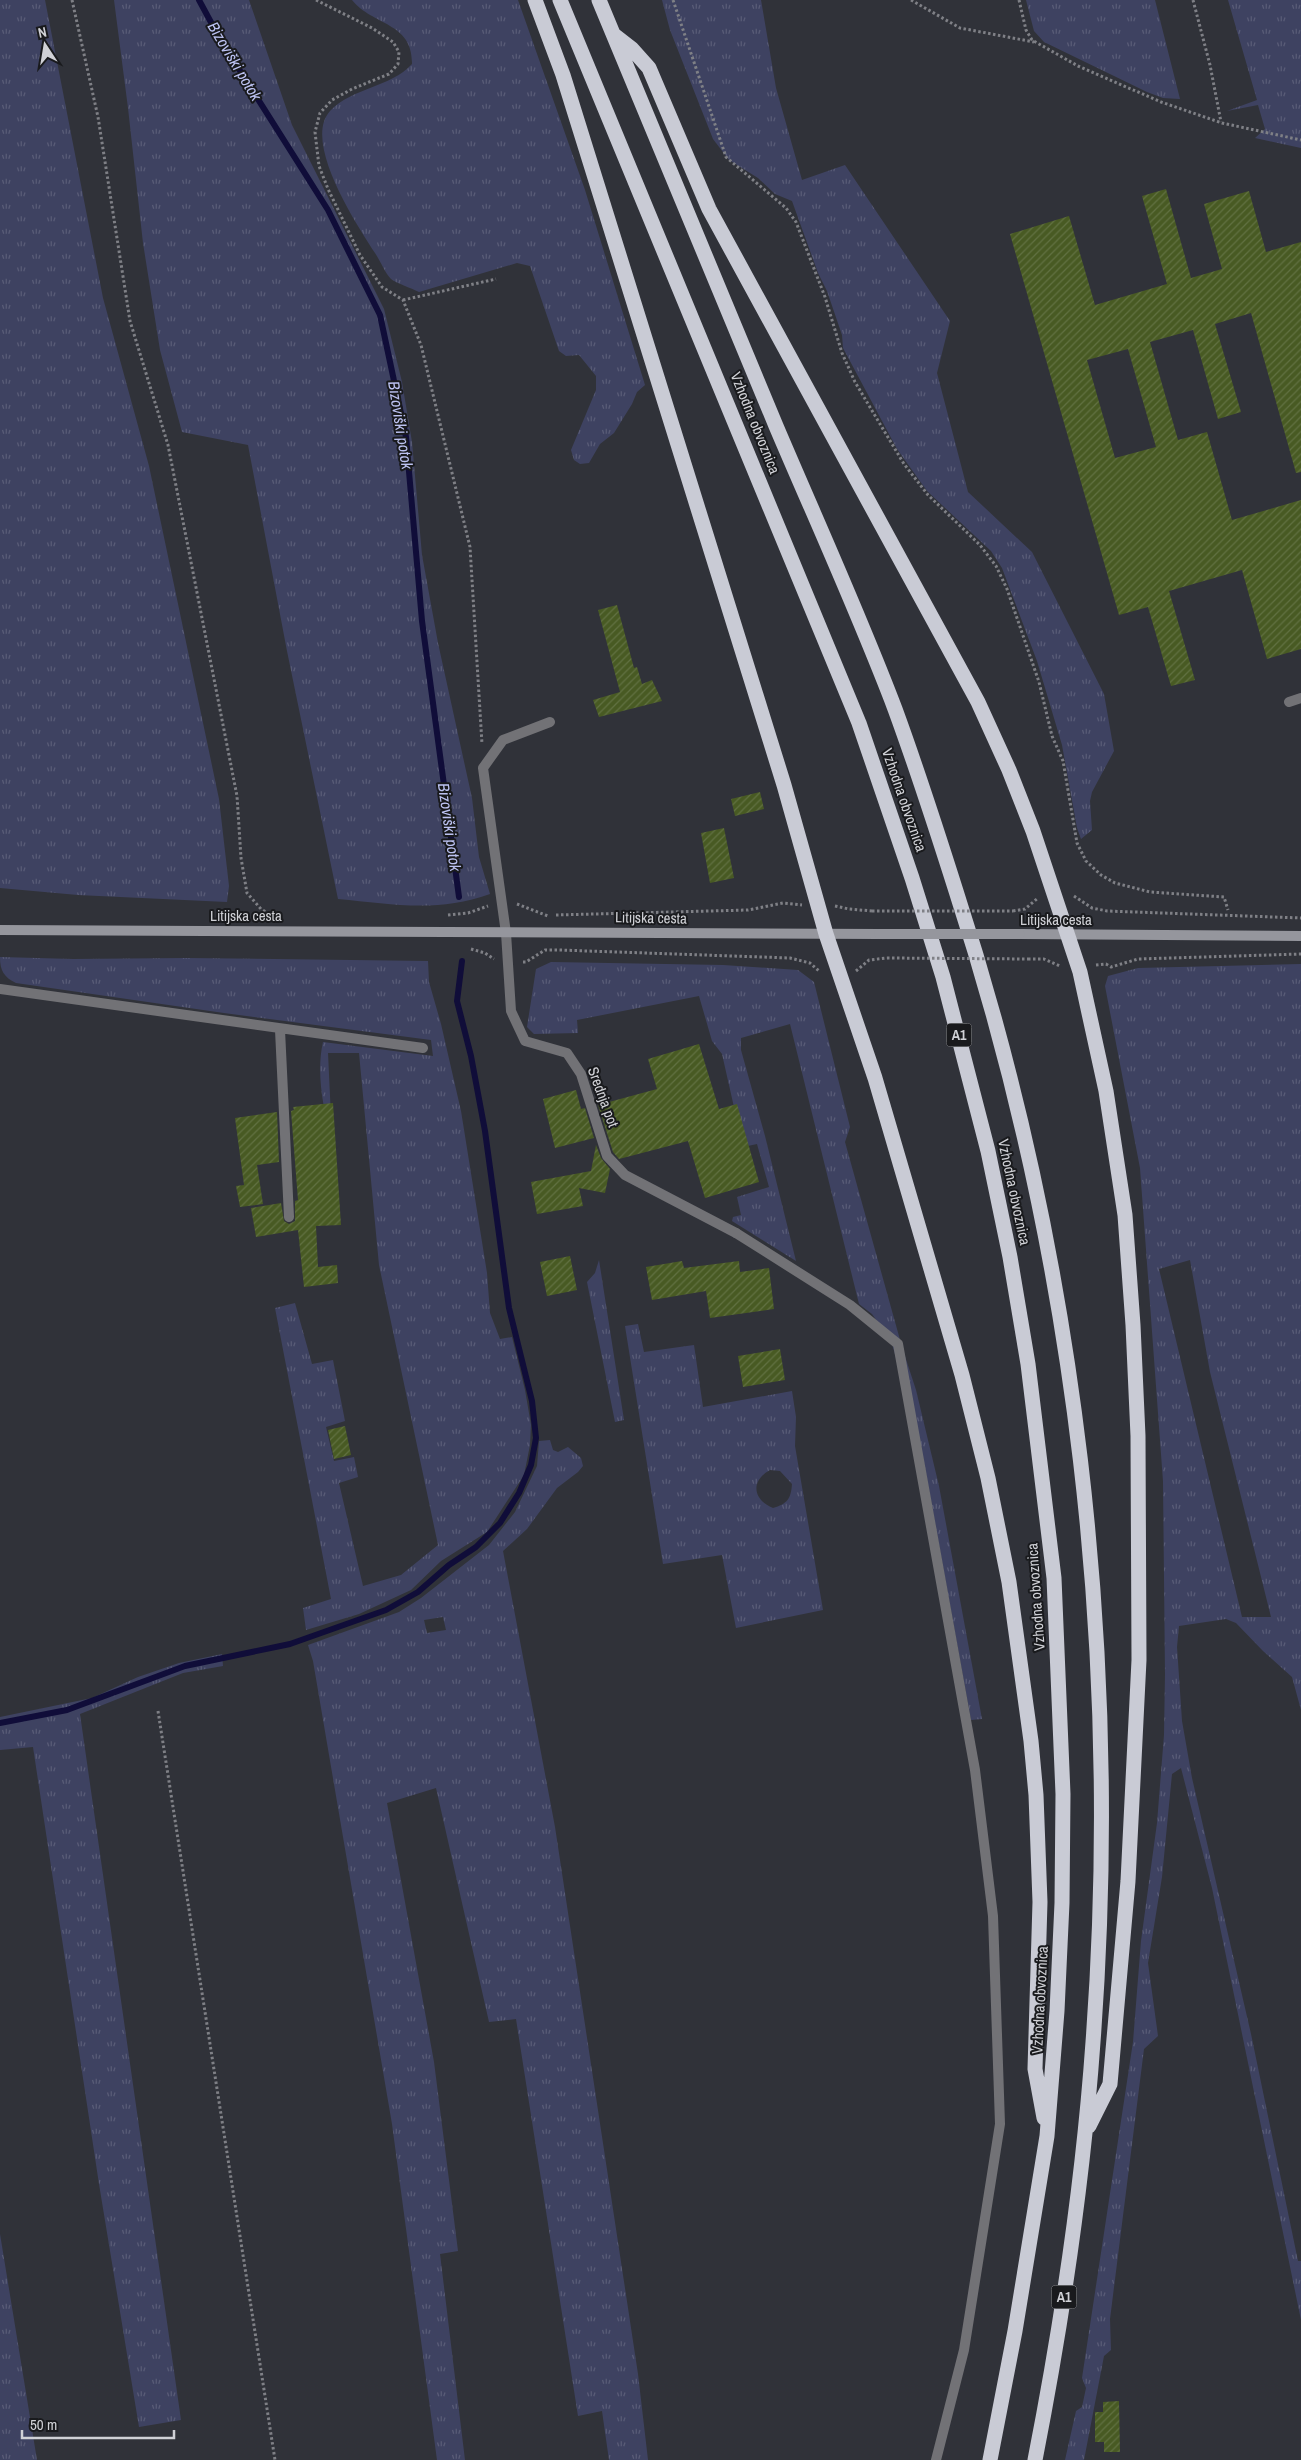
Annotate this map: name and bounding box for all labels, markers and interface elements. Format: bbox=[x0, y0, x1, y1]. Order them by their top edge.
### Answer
water label: Bizoviški potok bbox=[203, 17, 268, 105]
north arrow bbox=[20, 20, 70, 70]
text: N bbox=[36, 23, 48, 42]
street label: Vzhodna obvoznica bbox=[725, 369, 785, 477]
water label: Bizoviški potok bbox=[383, 379, 419, 471]
street label: Vzhodna obvoznica bbox=[877, 745, 932, 854]
water label: Bizoviški potok bbox=[433, 781, 467, 873]
street label: Litijska cesta bbox=[210, 905, 282, 926]
street label: Litijska cesta bbox=[615, 906, 687, 929]
street label: Litijska cesta bbox=[1020, 909, 1092, 930]
road number: A1 bbox=[946, 1024, 972, 1046]
street label: Srednja pot bbox=[583, 1064, 624, 1131]
street label: Vzhodna obvoznica bbox=[993, 1137, 1036, 1247]
street label: Vzhodna obvoznica bbox=[1021, 1542, 1050, 1652]
street label: Vzhodna obvoznica bbox=[1026, 1945, 1053, 2054]
road number: A1 bbox=[1052, 2286, 1076, 2308]
scale bar bbox=[22, 2408, 175, 2440]
text: 50 m bbox=[30, 2414, 57, 2435]

